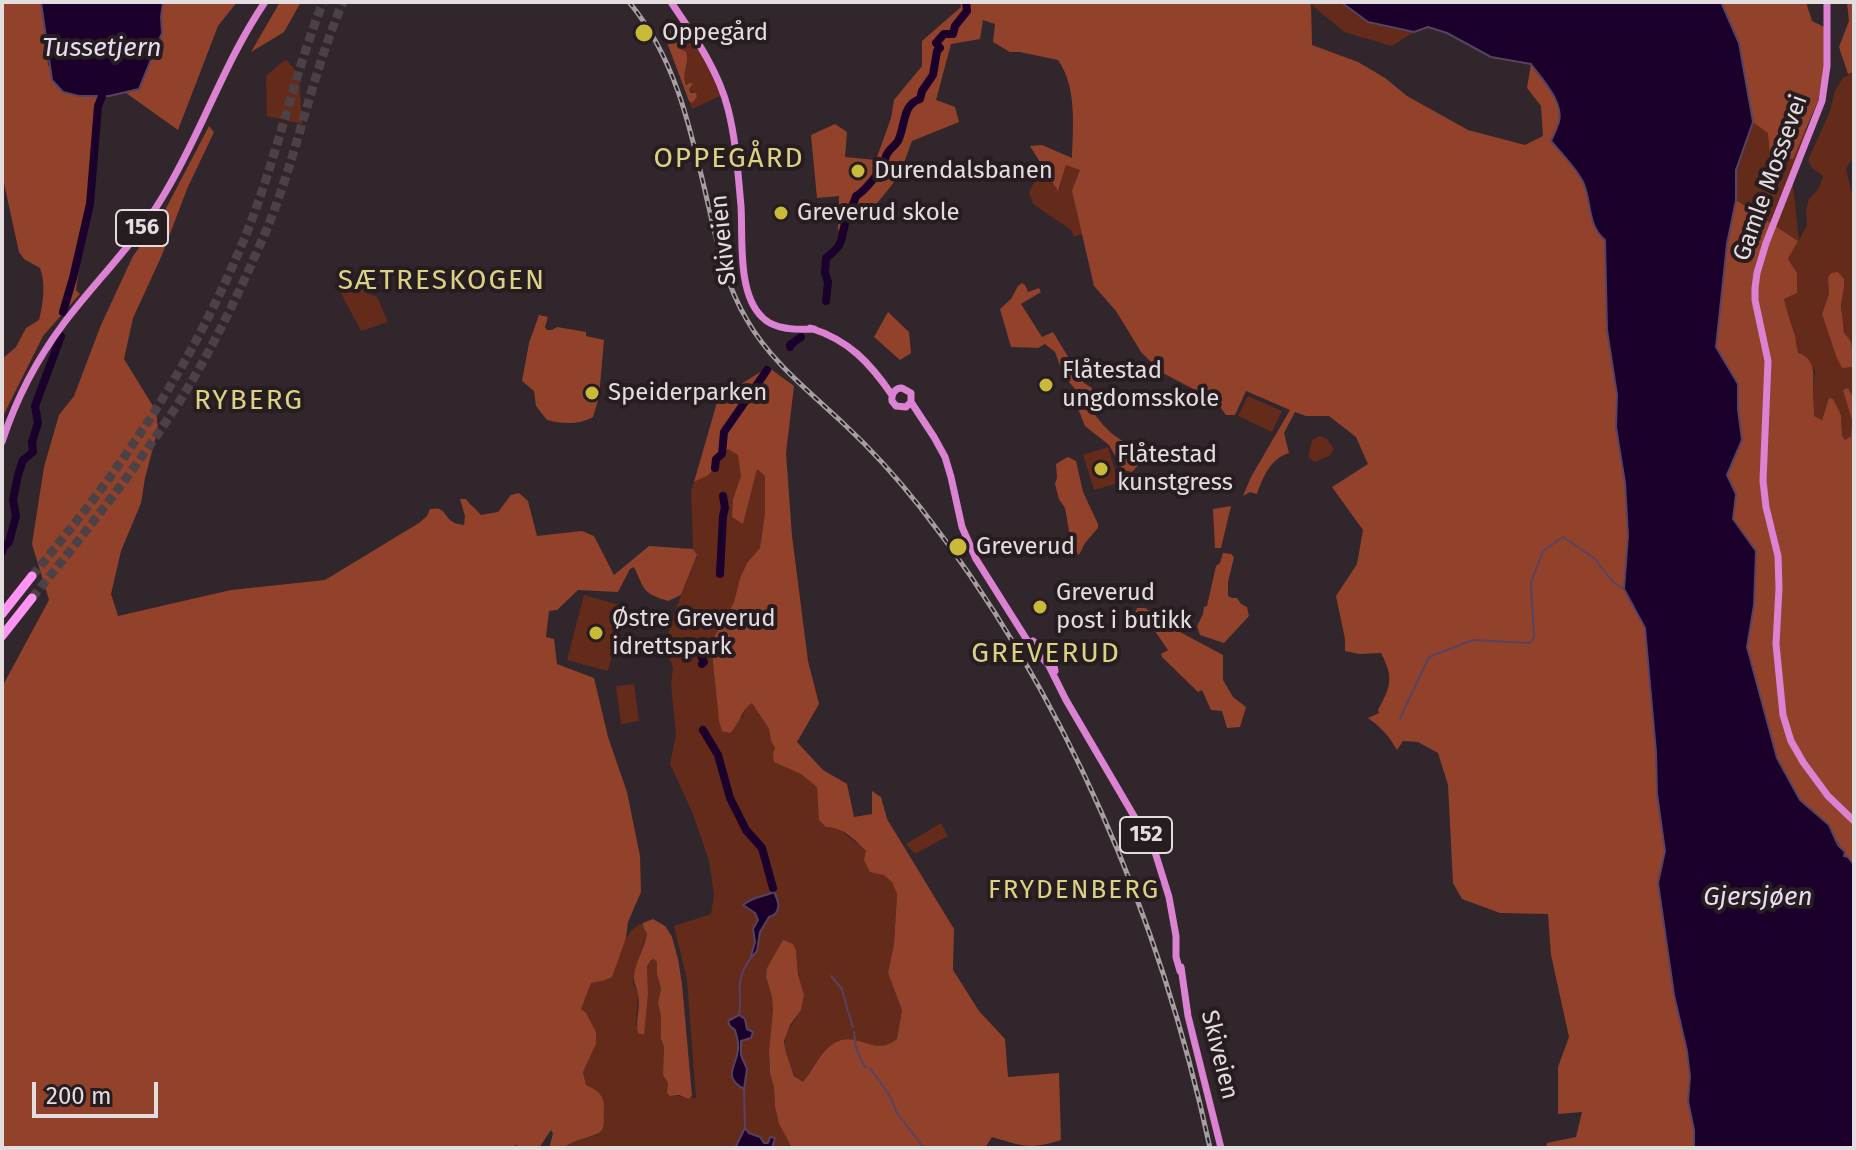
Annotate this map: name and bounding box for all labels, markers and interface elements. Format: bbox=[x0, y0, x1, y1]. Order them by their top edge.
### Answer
place label: Oppegård bbox=[662, 19, 768, 47]
marker: Oppegård bbox=[633, 22, 655, 44]
water label: Tussetjern bbox=[42, 33, 162, 65]
street label: Gamle Mossevei bbox=[1728, 91, 1814, 265]
district label: OPPEGÅRD bbox=[653, 142, 805, 176]
place label: Durendalsbanen bbox=[874, 157, 1053, 185]
marker: Durendalsbanen bbox=[849, 162, 867, 180]
street label: Skiveien bbox=[705, 193, 743, 287]
place label: Greverud skole bbox=[797, 199, 960, 227]
marker: Greverud skole bbox=[772, 204, 790, 222]
road number: 156 bbox=[116, 210, 168, 246]
district label: SÆTRESKOGEN bbox=[338, 264, 546, 298]
place label: Flåtestad ungdomsskole bbox=[1062, 357, 1219, 413]
marker: Flåtestad ungdomsskole bbox=[1037, 376, 1055, 394]
place label: Speiderparken bbox=[608, 379, 767, 407]
district label: RYBERG bbox=[194, 384, 304, 418]
marker: Speiderparken bbox=[583, 384, 601, 402]
place label: Flåtestad kunstgress bbox=[1117, 441, 1233, 497]
marker: Flåtestad kunstgress bbox=[1092, 460, 1110, 478]
place label: Greverud bbox=[976, 533, 1075, 561]
marker: Greverud bbox=[947, 536, 969, 558]
place label: Greverud post i butikk bbox=[1056, 579, 1192, 635]
marker: Greverud post i butikk bbox=[1031, 598, 1049, 616]
place label: Østre Greverud idrettspark bbox=[612, 605, 776, 661]
marker: Østre Greverud idrettspark bbox=[587, 624, 605, 642]
district label: GREVERUD bbox=[971, 637, 1121, 671]
road number: 152 bbox=[1120, 817, 1172, 853]
district label: FRYDENBERG bbox=[988, 875, 1160, 907]
water label: Gjersjøen bbox=[1703, 882, 1813, 914]
street label: Skiveien bbox=[1194, 1007, 1244, 1103]
scale bar bbox=[36, 1066, 162, 1116]
text: 200 m bbox=[46, 1082, 112, 1110]

